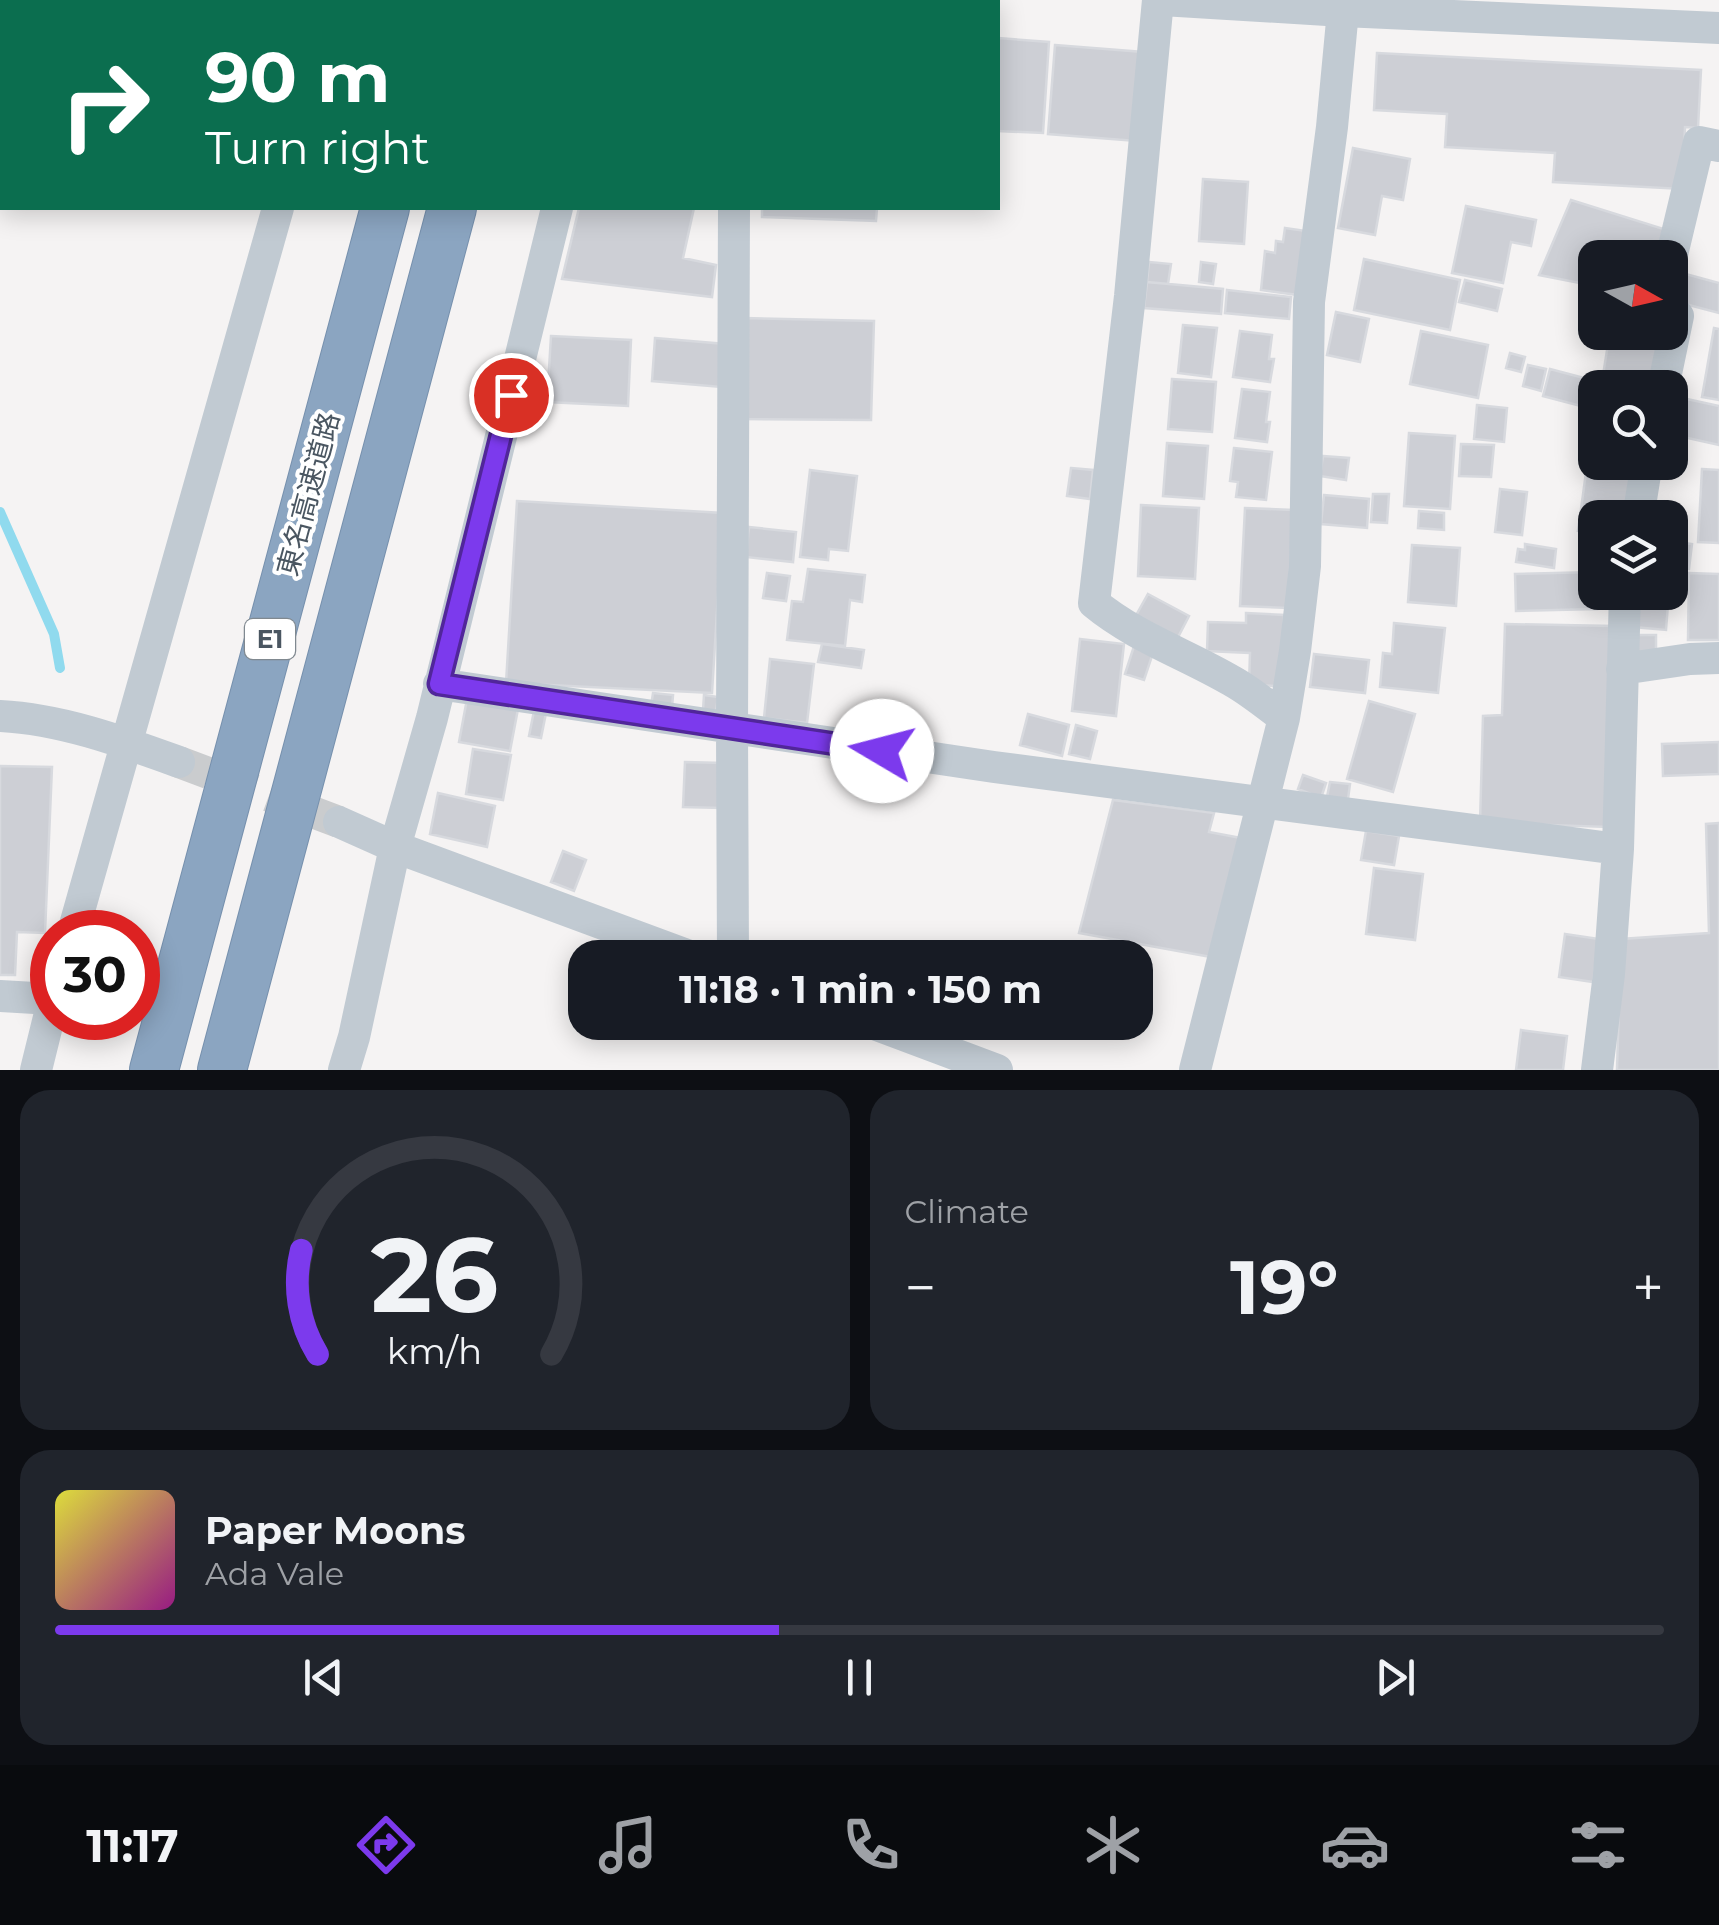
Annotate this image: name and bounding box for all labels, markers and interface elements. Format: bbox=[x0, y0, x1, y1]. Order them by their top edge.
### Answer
text: 90 m bbox=[205, 34, 390, 120]
icon: right bbox=[40, 40, 170, 170]
text: Turn right bbox=[205, 120, 430, 175]
north arrow bbox=[1578, 240, 1688, 350]
map controls bbox=[1578, 240, 1688, 610]
pin bbox=[469, 353, 554, 438]
icon: arrive bbox=[484, 368, 539, 423]
button: search bbox=[1578, 370, 1688, 480]
street label: 東名高速道路 bbox=[270, 408, 346, 580]
button: layers bbox=[1578, 500, 1688, 610]
road number: E1 bbox=[245, 619, 295, 659]
position arrow bbox=[830, 699, 934, 803]
speed limit sign: 30 bbox=[30, 910, 160, 1040]
text: 11:18 · 1 min · 150 m bbox=[679, 966, 1042, 1013]
text: Climate bbox=[905, 1192, 1029, 1231]
text: 26 bbox=[371, 1211, 499, 1338]
text: 19° bbox=[1230, 1241, 1339, 1333]
text: − bbox=[905, 1254, 936, 1321]
text: + bbox=[1632, 1254, 1664, 1321]
text: km/h bbox=[387, 1329, 482, 1373]
text: Paper Moons bbox=[205, 1507, 466, 1554]
text: Ada Vale bbox=[205, 1554, 344, 1593]
icon: previous bbox=[296, 1650, 351, 1705]
icon: pause bbox=[832, 1650, 887, 1705]
icon: next bbox=[1368, 1650, 1423, 1705]
icon: directions bbox=[351, 1810, 421, 1880]
icon: music bbox=[593, 1810, 663, 1880]
icon: phone bbox=[836, 1810, 906, 1880]
icon: climate bbox=[1078, 1810, 1148, 1880]
icon: car bbox=[1320, 1810, 1390, 1880]
icon: filters bbox=[1563, 1810, 1633, 1880]
text: 11:17 bbox=[86, 1818, 179, 1873]

